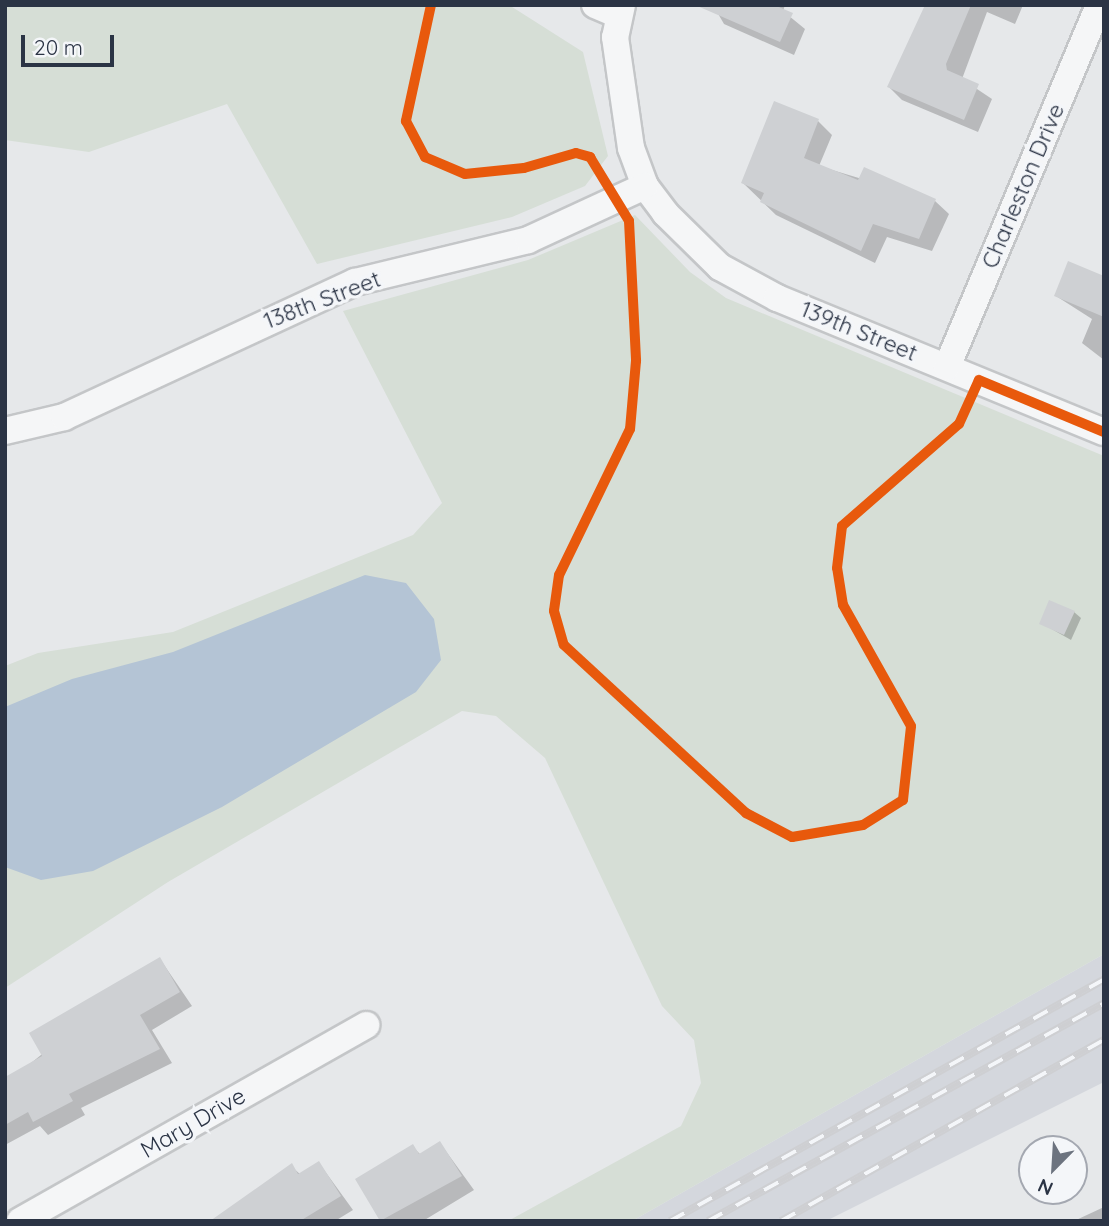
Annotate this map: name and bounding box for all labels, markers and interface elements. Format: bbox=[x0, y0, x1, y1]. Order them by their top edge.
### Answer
scale bar bbox=[24, 21, 117, 65]
text: 20 m bbox=[34, 34, 83, 60]
street label: Charleston Drive bbox=[976, 99, 1070, 273]
street label: 138th Street bbox=[260, 265, 384, 335]
street label: 139th Street bbox=[797, 295, 921, 367]
street label: Mary Drive bbox=[136, 1082, 250, 1164]
north arrow bbox=[1018, 1135, 1088, 1205]
text: N bbox=[1034, 1174, 1057, 1201]

